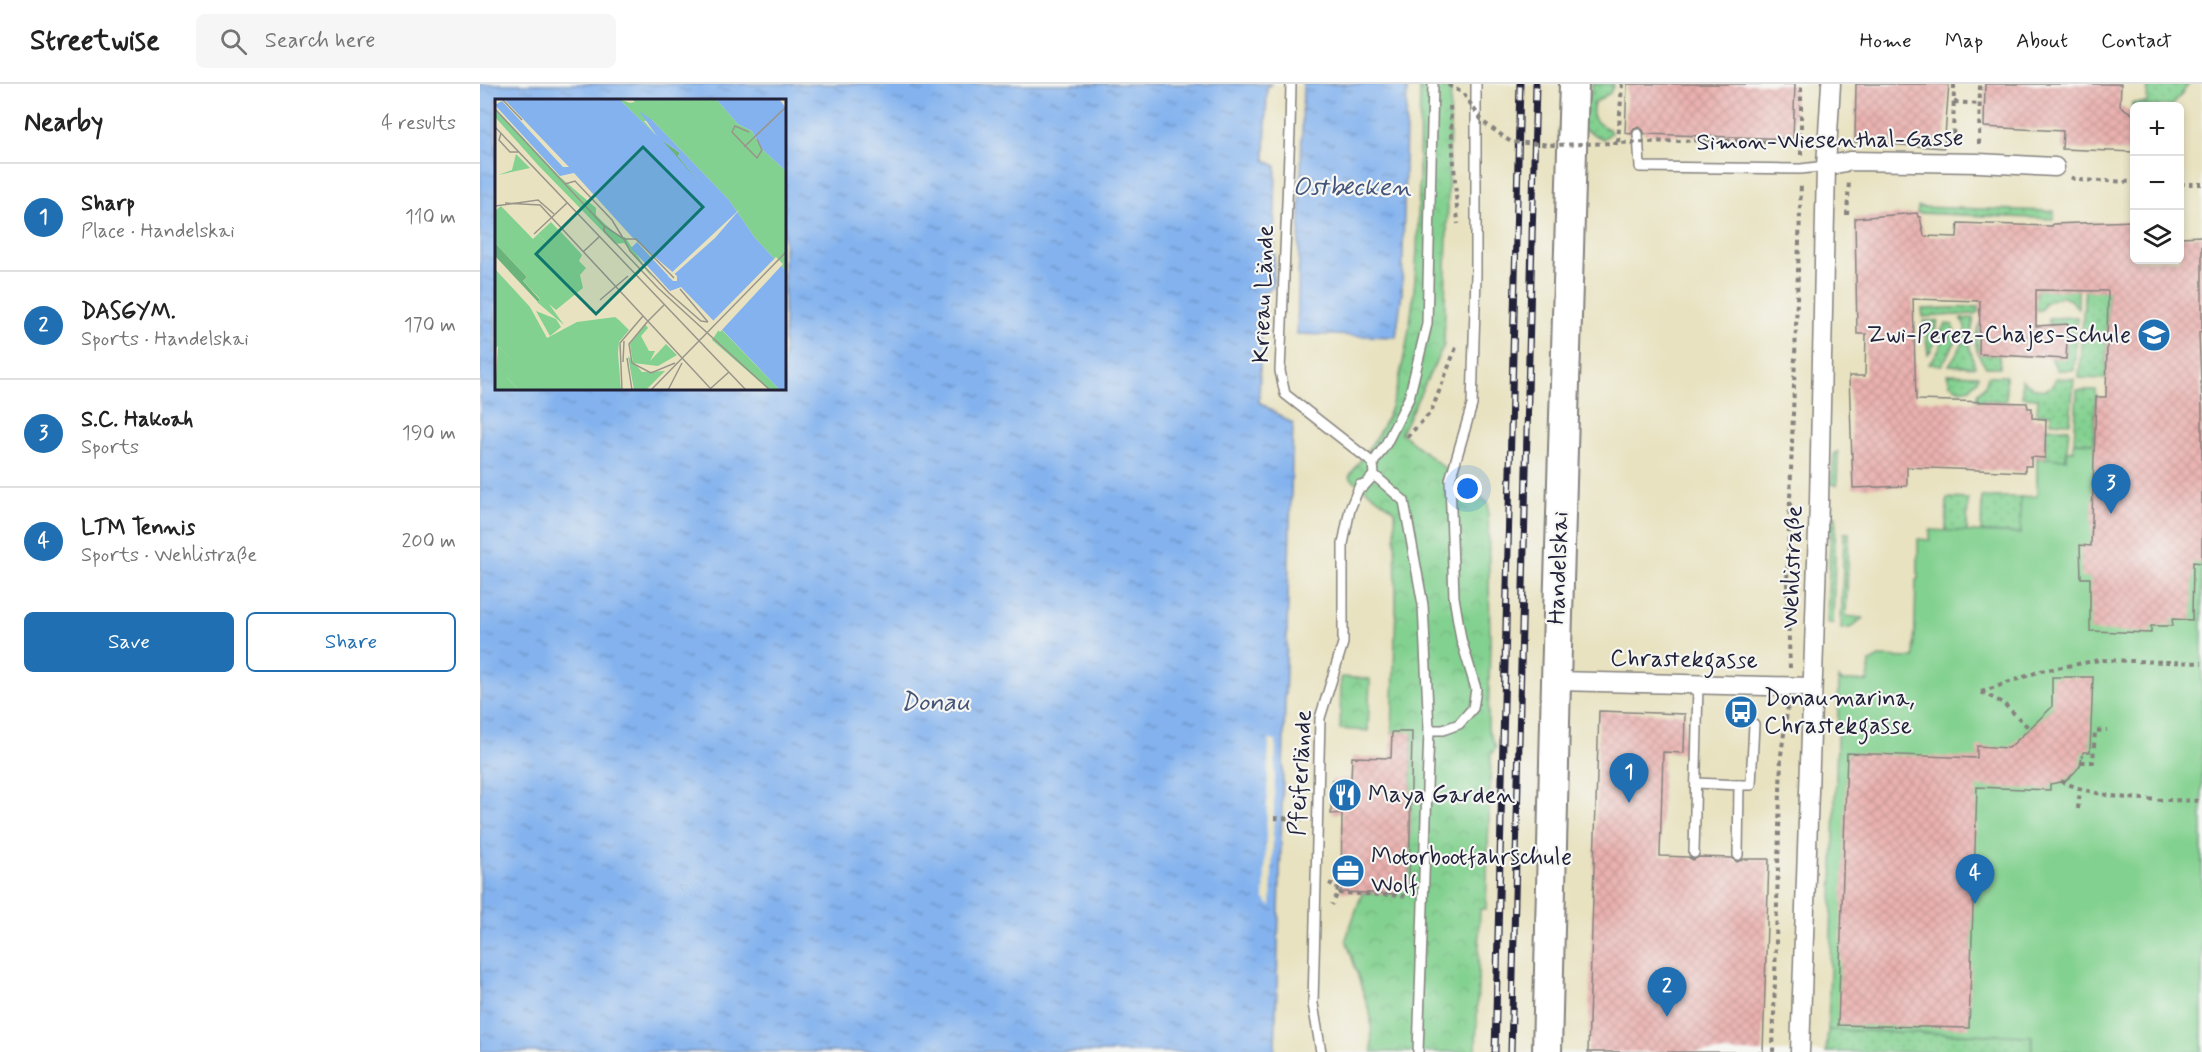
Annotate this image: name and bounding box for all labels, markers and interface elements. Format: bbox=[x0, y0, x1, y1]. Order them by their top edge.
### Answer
search box bbox=[196, 14, 616, 68]
text: Streetwise bbox=[30, 23, 160, 60]
icon: search bbox=[217, 25, 250, 58]
text: Search here bbox=[265, 27, 375, 55]
text: Home bbox=[1860, 27, 1912, 55]
text: Map bbox=[1945, 27, 1983, 55]
text: About bbox=[2016, 27, 2068, 55]
text: Contact bbox=[2101, 27, 2172, 55]
inset map bbox=[495, 99, 786, 390]
map controls bbox=[2130, 102, 2184, 264]
button: + bbox=[2130, 102, 2184, 156]
text: Nearby bbox=[24, 106, 103, 140]
text: 4 results bbox=[381, 110, 456, 137]
street label: Simon-Wiesenthal-Gasse bbox=[1696, 123, 1964, 159]
button: − bbox=[2130, 156, 2184, 210]
water label: Ostbecken bbox=[1292, 171, 1412, 205]
text: Sharp bbox=[81, 190, 135, 218]
text: 1 bbox=[39, 204, 48, 231]
text: 110 m bbox=[405, 204, 456, 231]
button: layers bbox=[2130, 210, 2184, 264]
text: Place · Handelskai bbox=[81, 218, 235, 245]
street label: Krieau Lände bbox=[1246, 224, 1282, 363]
text: DASGYM. bbox=[81, 298, 176, 326]
text: 2 bbox=[39, 312, 48, 339]
text: 170 m bbox=[404, 312, 456, 339]
school or university icon: Zwi-Perez-Chajes-Schule bbox=[2136, 317, 2172, 353]
place label: Zwi-Perez-Chajes-Schule bbox=[1867, 320, 2131, 351]
text: Sports · Handelskai bbox=[81, 326, 249, 353]
text: S.C. Hakoah bbox=[81, 406, 194, 434]
text: 3 bbox=[39, 420, 48, 447]
text: 190 m bbox=[402, 420, 456, 447]
text: Sports bbox=[81, 434, 139, 461]
pin: 3 bbox=[2092, 464, 2130, 514]
your location bbox=[1453, 474, 1482, 503]
street label: Wehlistraße bbox=[1775, 505, 1811, 629]
street label: Handelskai bbox=[1542, 511, 1576, 625]
text: LTM Tennis bbox=[81, 514, 195, 542]
text: 4 bbox=[38, 528, 49, 555]
text: 200 m bbox=[401, 528, 456, 555]
text: Sports · Wehlistraße bbox=[81, 542, 257, 569]
button: Save bbox=[24, 612, 234, 672]
button: Share bbox=[246, 612, 456, 672]
street label: Chrastekgasse bbox=[1610, 643, 1758, 680]
place label: Donaumarina, Chrastekgasse bbox=[1764, 683, 1915, 745]
water label: Donau bbox=[900, 686, 970, 720]
bus stop icon: Donaumarina, Chrastekgasse bbox=[1723, 694, 1759, 730]
street label: Pfeiferlände bbox=[1282, 709, 1320, 837]
pin: 1 bbox=[1610, 754, 1648, 803]
restaurant icon: Maya Garden bbox=[1327, 777, 1363, 813]
place label: Maya Garden bbox=[1368, 780, 1515, 811]
place label: Motorbootfahrschule Wolf bbox=[1371, 842, 1572, 901]
office icon: Motorbootfahrschule Wolf bbox=[1330, 853, 1366, 889]
pin: 4 bbox=[1956, 854, 1994, 904]
pin: 2 bbox=[1648, 968, 1686, 1017]

